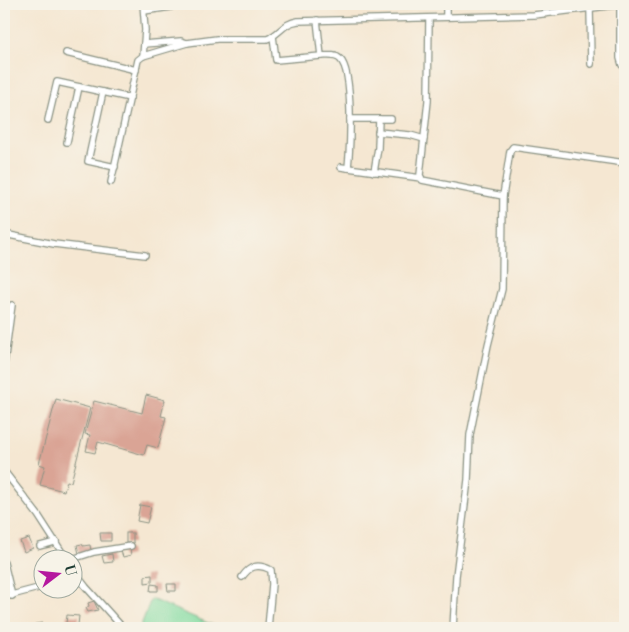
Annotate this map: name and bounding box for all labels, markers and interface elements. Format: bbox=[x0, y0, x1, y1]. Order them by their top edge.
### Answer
north arrow bbox=[32, 550, 82, 600]
text: U bbox=[59, 563, 80, 579]

